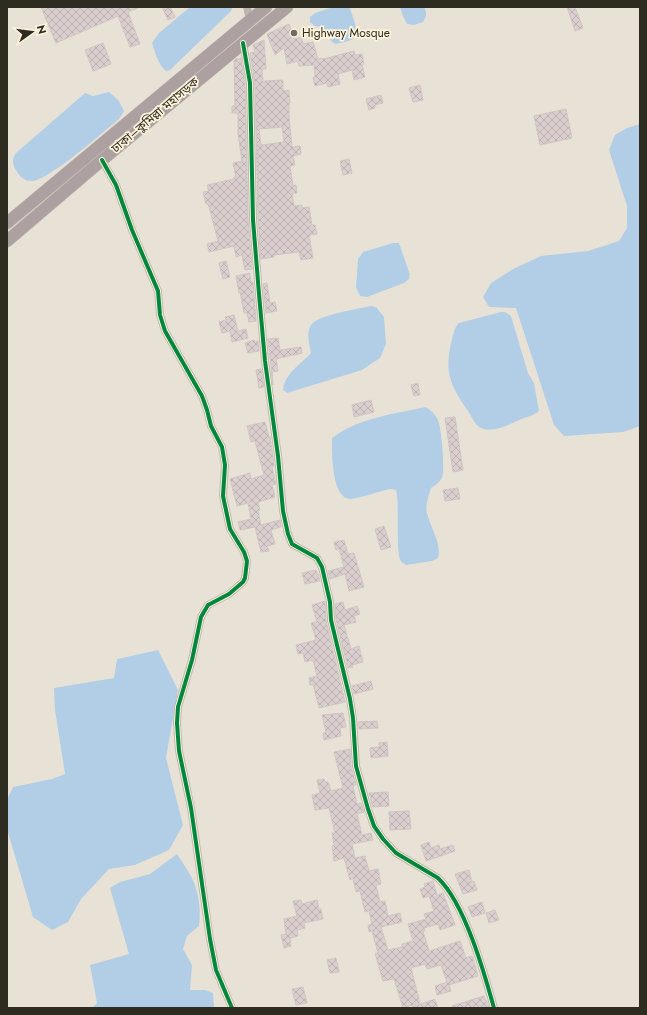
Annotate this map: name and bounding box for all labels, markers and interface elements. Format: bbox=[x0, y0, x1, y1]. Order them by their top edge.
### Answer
north arrow bbox=[12, 12, 52, 52]
text: N bbox=[33, 23, 51, 36]
place label: Highway Mosque bbox=[302, 24, 390, 42]
marker: Highway Mosque bbox=[289, 28, 299, 38]
street label: ঢাকা–কুমিল্লা মহাসড়ক bbox=[107, 73, 203, 158]

